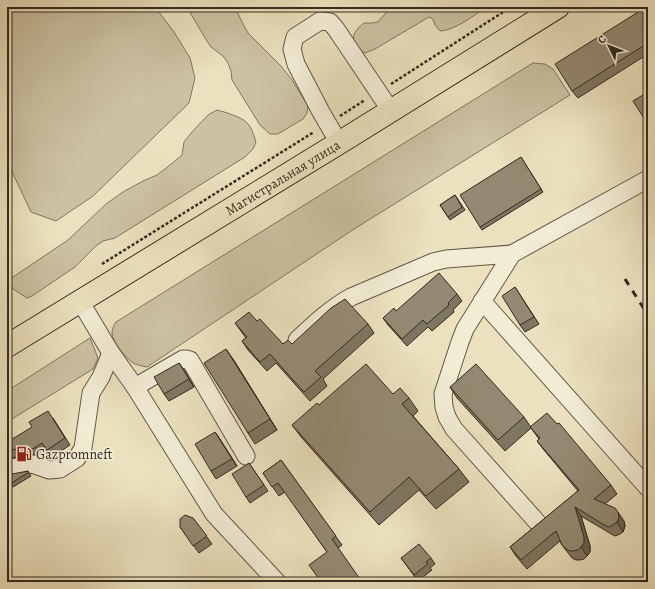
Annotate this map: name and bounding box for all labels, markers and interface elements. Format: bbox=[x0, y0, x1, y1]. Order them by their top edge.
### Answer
north arrow bbox=[589, 26, 629, 66]
text: С bbox=[594, 32, 610, 47]
street label: Магистральная улица bbox=[222, 135, 344, 220]
fuel station icon: Gazpromneft bbox=[15, 445, 33, 463]
place label: Gazpromneft bbox=[36, 445, 113, 464]

